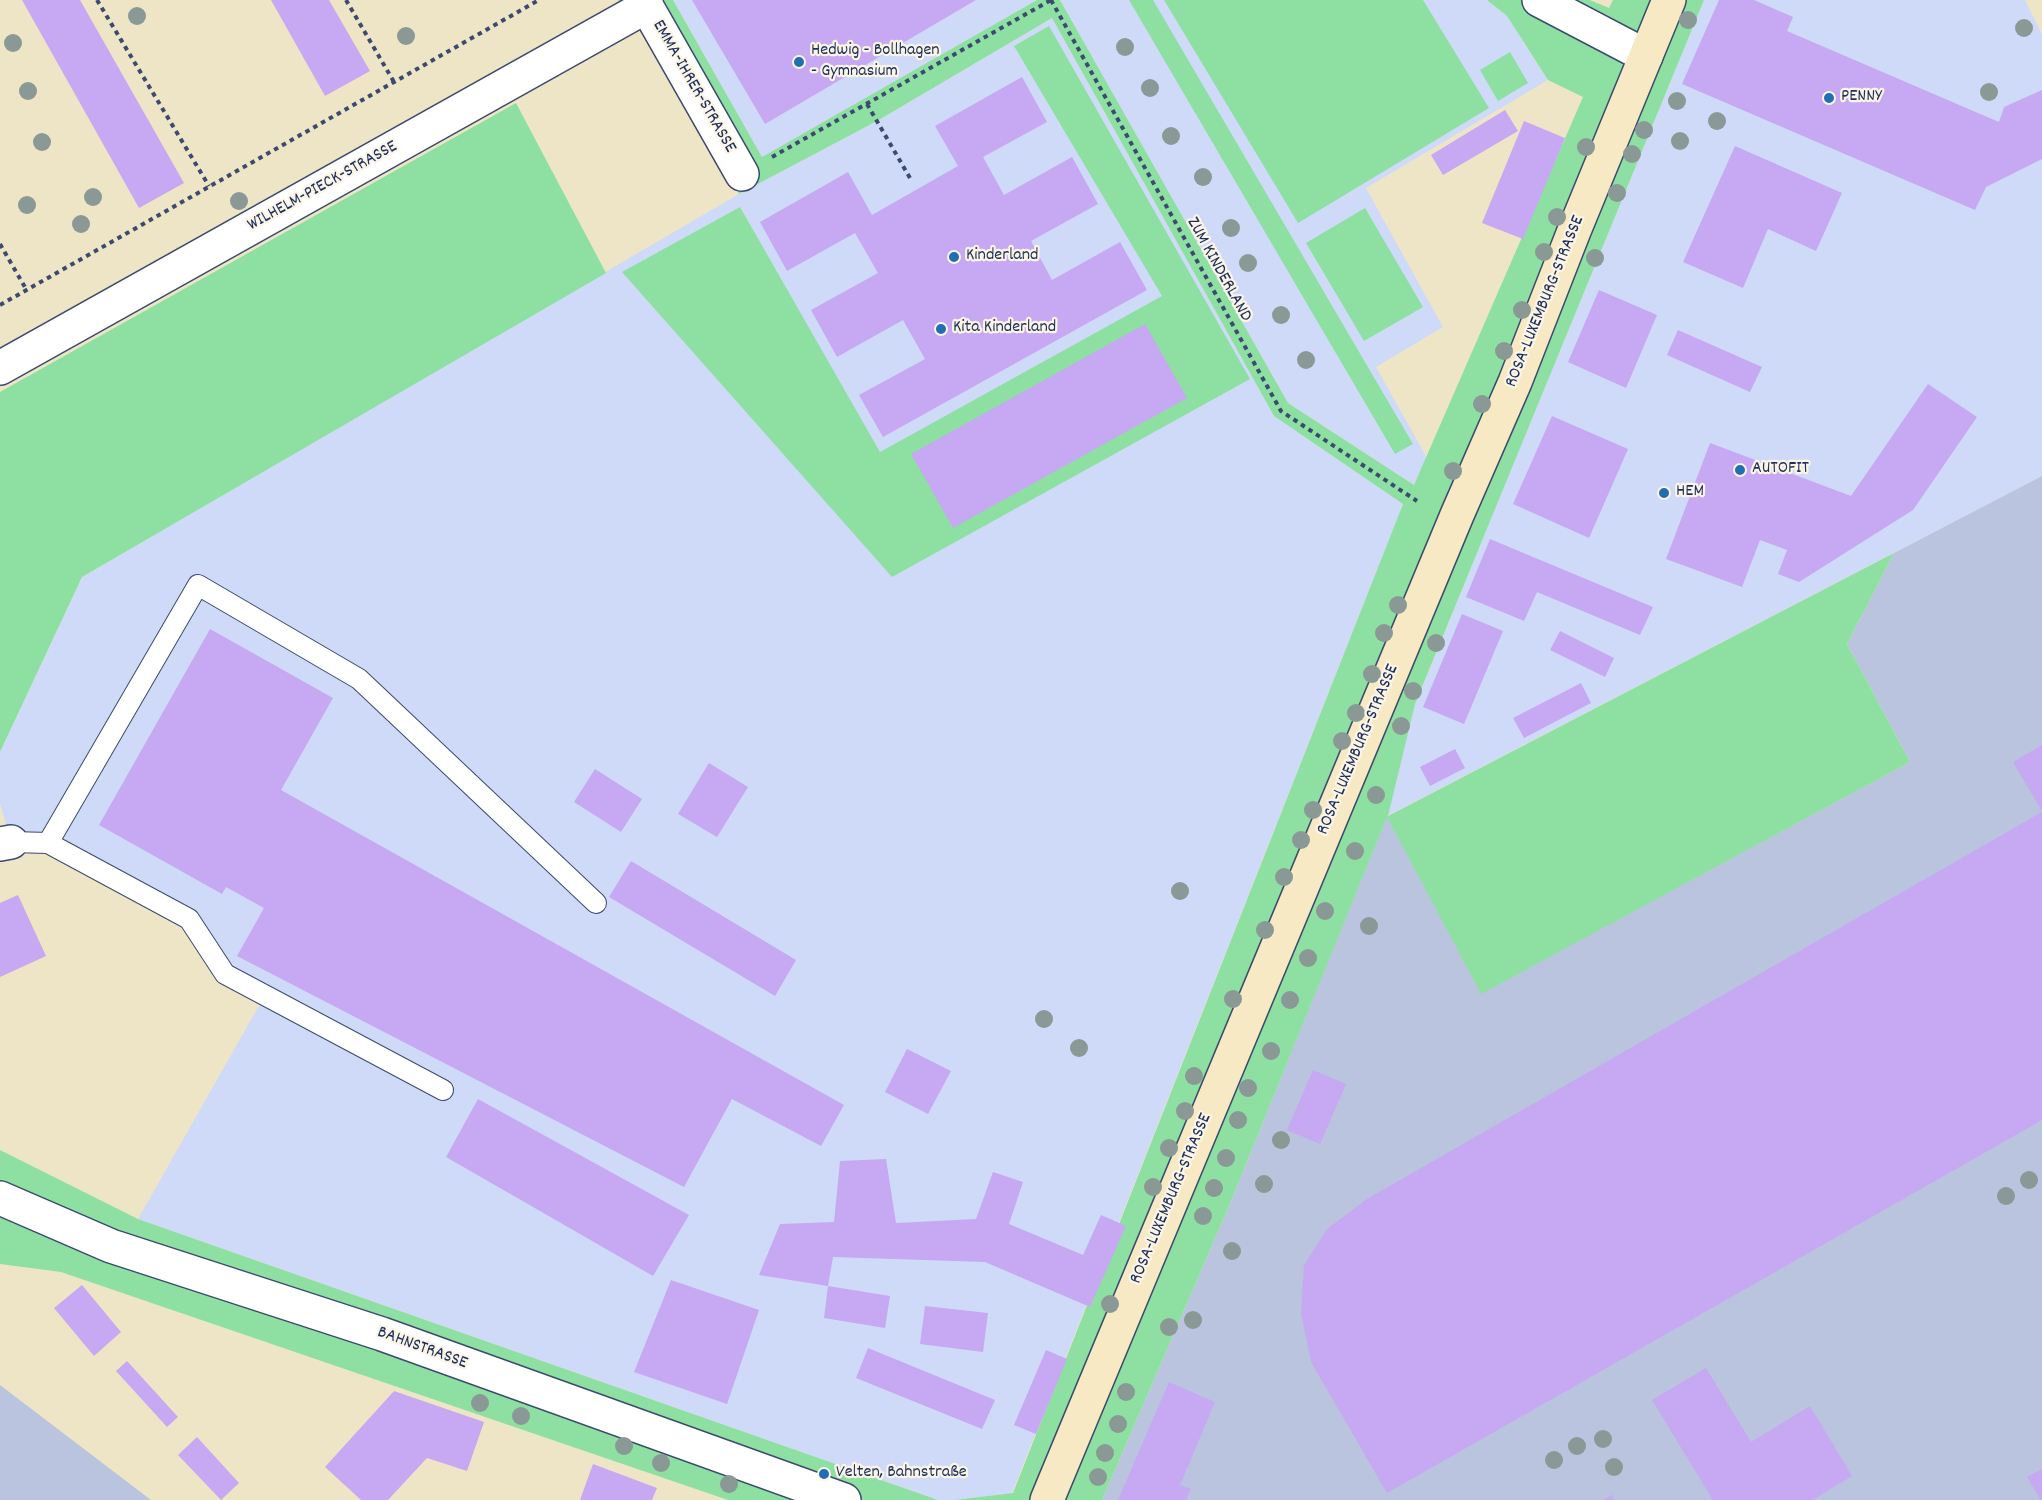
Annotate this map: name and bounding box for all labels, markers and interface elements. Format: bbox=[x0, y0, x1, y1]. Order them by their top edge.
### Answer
street label: EMMA-IHRER-STRASSE bbox=[646, 17, 740, 157]
place label: Hedwig - Bollhagen - Gymnasium bbox=[811, 41, 940, 84]
marker: Hedwig - Bollhagen - Gymnasium bbox=[792, 55, 806, 69]
place label: PENNY bbox=[1841, 87, 1882, 109]
marker: PENNY bbox=[1822, 91, 1836, 105]
street label: WILHELM-PIECK-STRASSE bbox=[244, 137, 402, 237]
street label: ROSA-LUXEMBURG-STRASSE bbox=[1502, 213, 1590, 391]
street label: ZUM KINDERLAND bbox=[1181, 214, 1255, 326]
place label: Kinderland bbox=[966, 246, 1038, 268]
marker: Kinderland bbox=[947, 250, 961, 264]
place label: Kita Kinderland bbox=[953, 318, 1056, 340]
marker: Kita Kinderland bbox=[934, 322, 948, 336]
place label: AUTOFIT bbox=[1752, 459, 1809, 481]
marker: AUTOFIT bbox=[1733, 463, 1747, 477]
place label: HEM bbox=[1676, 482, 1704, 504]
marker: HEM bbox=[1657, 486, 1671, 500]
street label: ROSA-LUXEMBURG-STRASSE bbox=[1313, 661, 1405, 839]
street label: ROSA-LUXEMBURG-STRASSE bbox=[1126, 1110, 1218, 1288]
street label: BAHNSTRASSE bbox=[374, 1323, 470, 1375]
place label: Velten, Bahnstraße bbox=[836, 1463, 967, 1485]
marker: Velten, Bahnstraße bbox=[817, 1467, 831, 1481]

